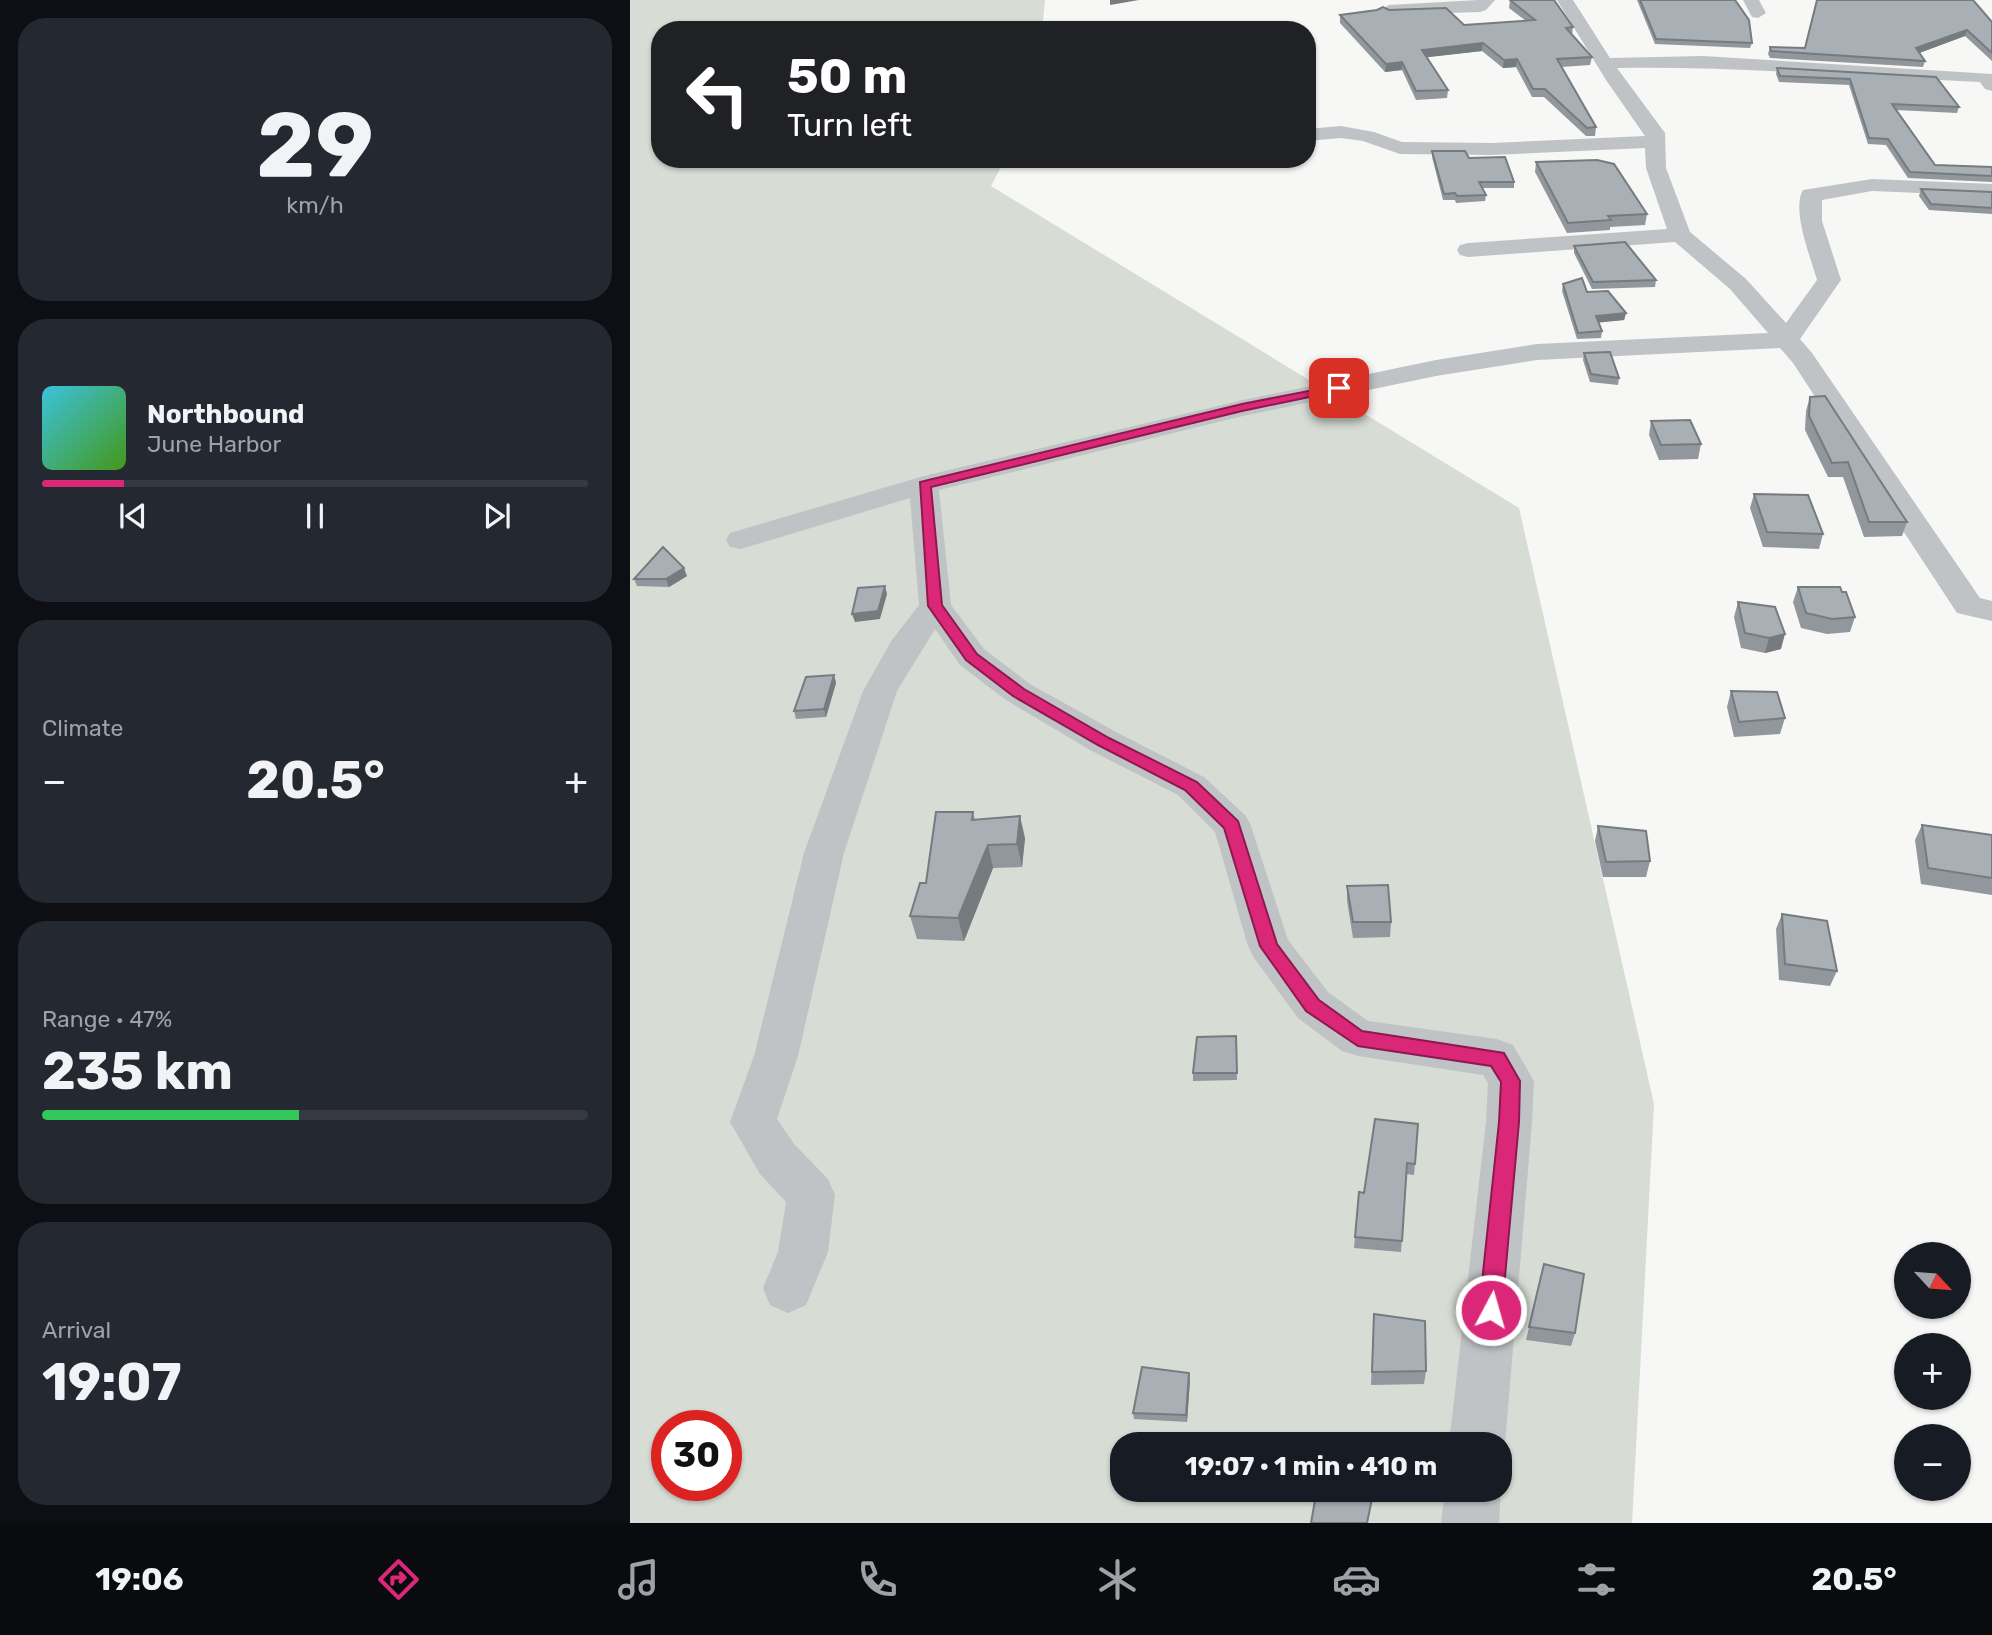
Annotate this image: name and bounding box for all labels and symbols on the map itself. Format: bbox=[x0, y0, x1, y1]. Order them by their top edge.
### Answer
pin bbox=[1309, 358, 1369, 418]
north arrow bbox=[1894, 1242, 1970, 1320]
position arrow bbox=[1454, 1273, 1528, 1347]
speed limit sign: 30 bbox=[651, 1410, 742, 1501]

